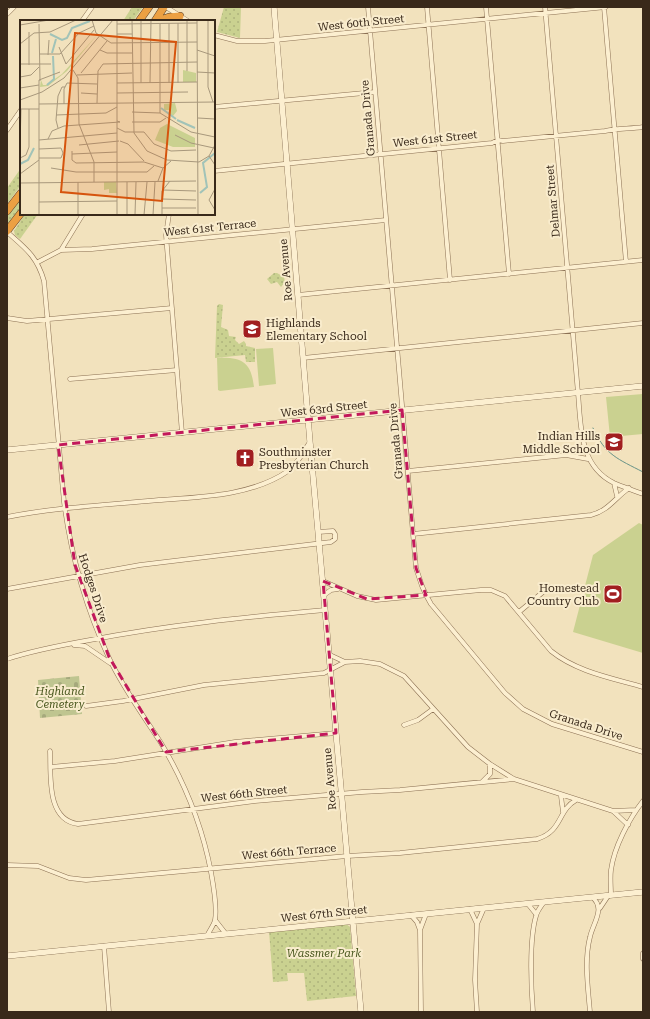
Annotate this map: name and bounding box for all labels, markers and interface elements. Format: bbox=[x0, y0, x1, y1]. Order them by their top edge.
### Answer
street label: West 60th Street bbox=[317, 12, 405, 34]
inset map bbox=[20, 20, 215, 215]
street label: Granada Drive bbox=[358, 79, 378, 157]
street label: West 61st Street bbox=[392, 128, 478, 150]
street label: Delmar Street bbox=[543, 164, 563, 238]
street label: West 61st Terrace bbox=[163, 217, 257, 239]
street label: Roe Avenue bbox=[277, 238, 295, 302]
place label: Highlands Elementary School bbox=[266, 317, 367, 343]
school or university icon: Highlands Elementary School bbox=[241, 318, 263, 340]
street label: West 63rd Street bbox=[280, 398, 368, 420]
street label: Granada Drive bbox=[386, 402, 406, 480]
place label: Indian Hills Middle School bbox=[523, 430, 601, 456]
school or university icon: Indian Hills Middle School bbox=[603, 431, 625, 453]
place label: Southminster Presbyterian Church bbox=[259, 446, 369, 472]
church icon: Southminster Presbyterian Church bbox=[234, 447, 256, 469]
street label: Hodges Drive bbox=[76, 552, 110, 624]
place label: Homestead Country Club bbox=[527, 582, 599, 608]
sports icon: Homestead Country Club bbox=[602, 583, 624, 605]
park label: Highland Cemetery bbox=[34, 685, 85, 711]
street label: Granada Drive bbox=[548, 707, 624, 743]
street label: Roe Avenue bbox=[321, 747, 339, 811]
street label: West 66th Street bbox=[200, 783, 288, 805]
street label: West 66th Terrace bbox=[241, 841, 337, 863]
street label: West 67th Street bbox=[280, 903, 368, 925]
park label: Wassmer Park bbox=[287, 947, 361, 960]

